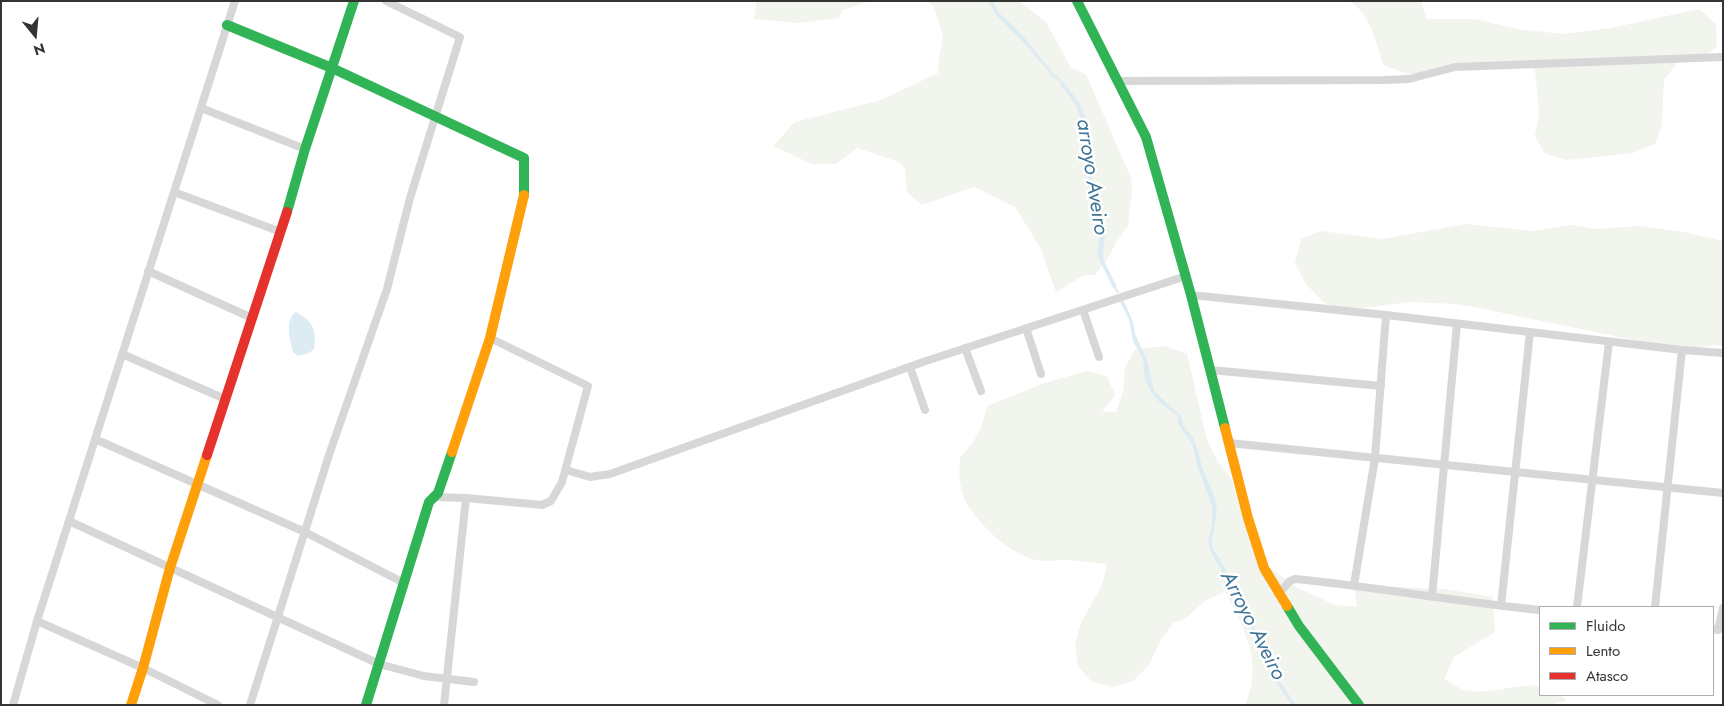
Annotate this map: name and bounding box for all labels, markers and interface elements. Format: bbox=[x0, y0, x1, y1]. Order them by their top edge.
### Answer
north arrow bbox=[10, 10, 60, 60]
text: N bbox=[31, 38, 48, 61]
water label: arroyo Aveiro bbox=[1069, 117, 1113, 237]
water label: Arroyo Aveiro bbox=[1214, 567, 1290, 685]
legend bbox=[1539, 606, 1714, 696]
text: Fluido bbox=[1586, 615, 1625, 637]
text: Lento bbox=[1586, 640, 1620, 662]
text: Atasco bbox=[1586, 665, 1628, 687]

